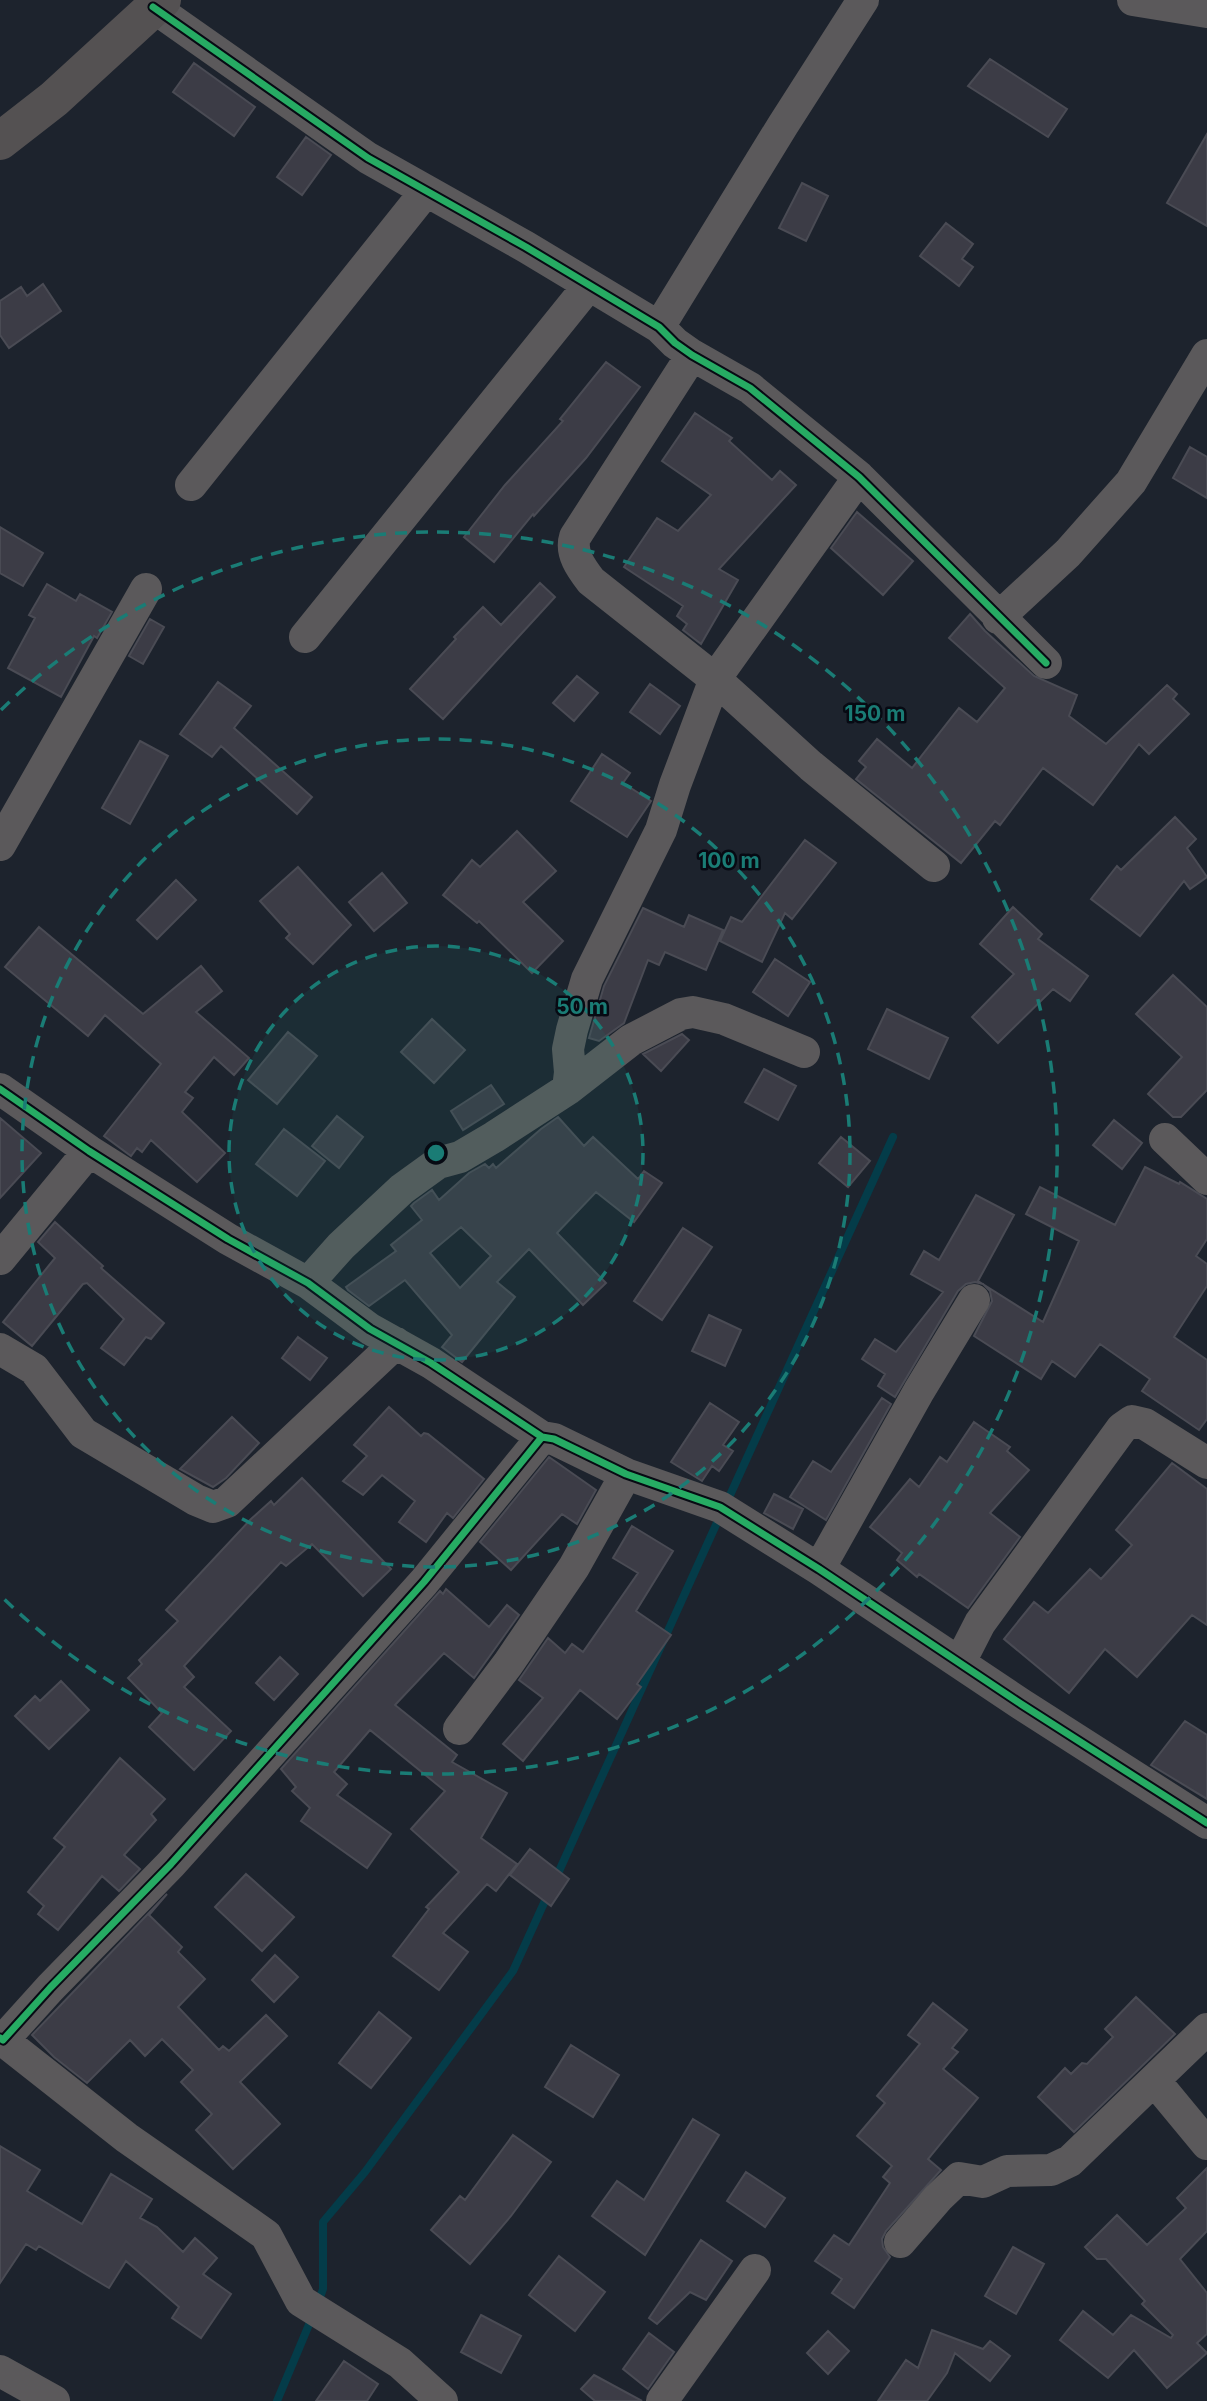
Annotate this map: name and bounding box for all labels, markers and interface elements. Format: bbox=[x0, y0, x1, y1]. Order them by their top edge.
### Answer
text: 150 m bbox=[845, 701, 905, 726]
text: 100 m bbox=[698, 848, 760, 873]
text: 50 m bbox=[556, 994, 608, 1019]
centre of rings bbox=[424, 1141, 448, 1165]

